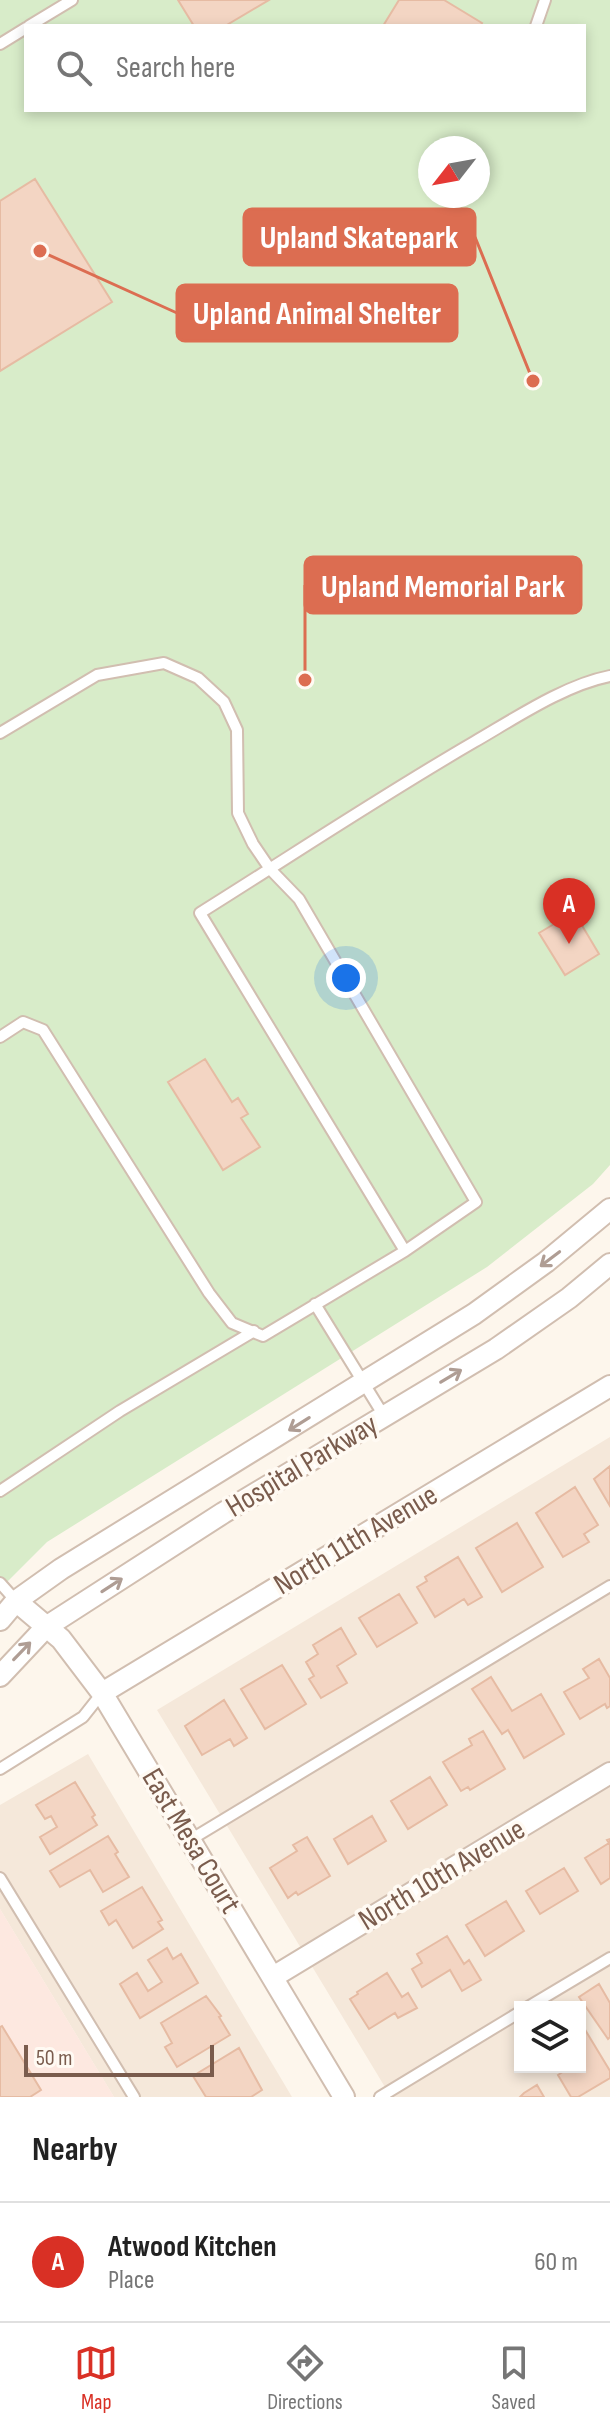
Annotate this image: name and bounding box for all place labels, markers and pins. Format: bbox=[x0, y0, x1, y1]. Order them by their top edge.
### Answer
callout: Upland Skatepark bbox=[244, 209, 475, 265]
callout: Upland Animal Shelter bbox=[177, 285, 457, 341]
callout: Upland Memorial Park bbox=[305, 557, 581, 613]
pin: A bbox=[543, 878, 595, 944]

